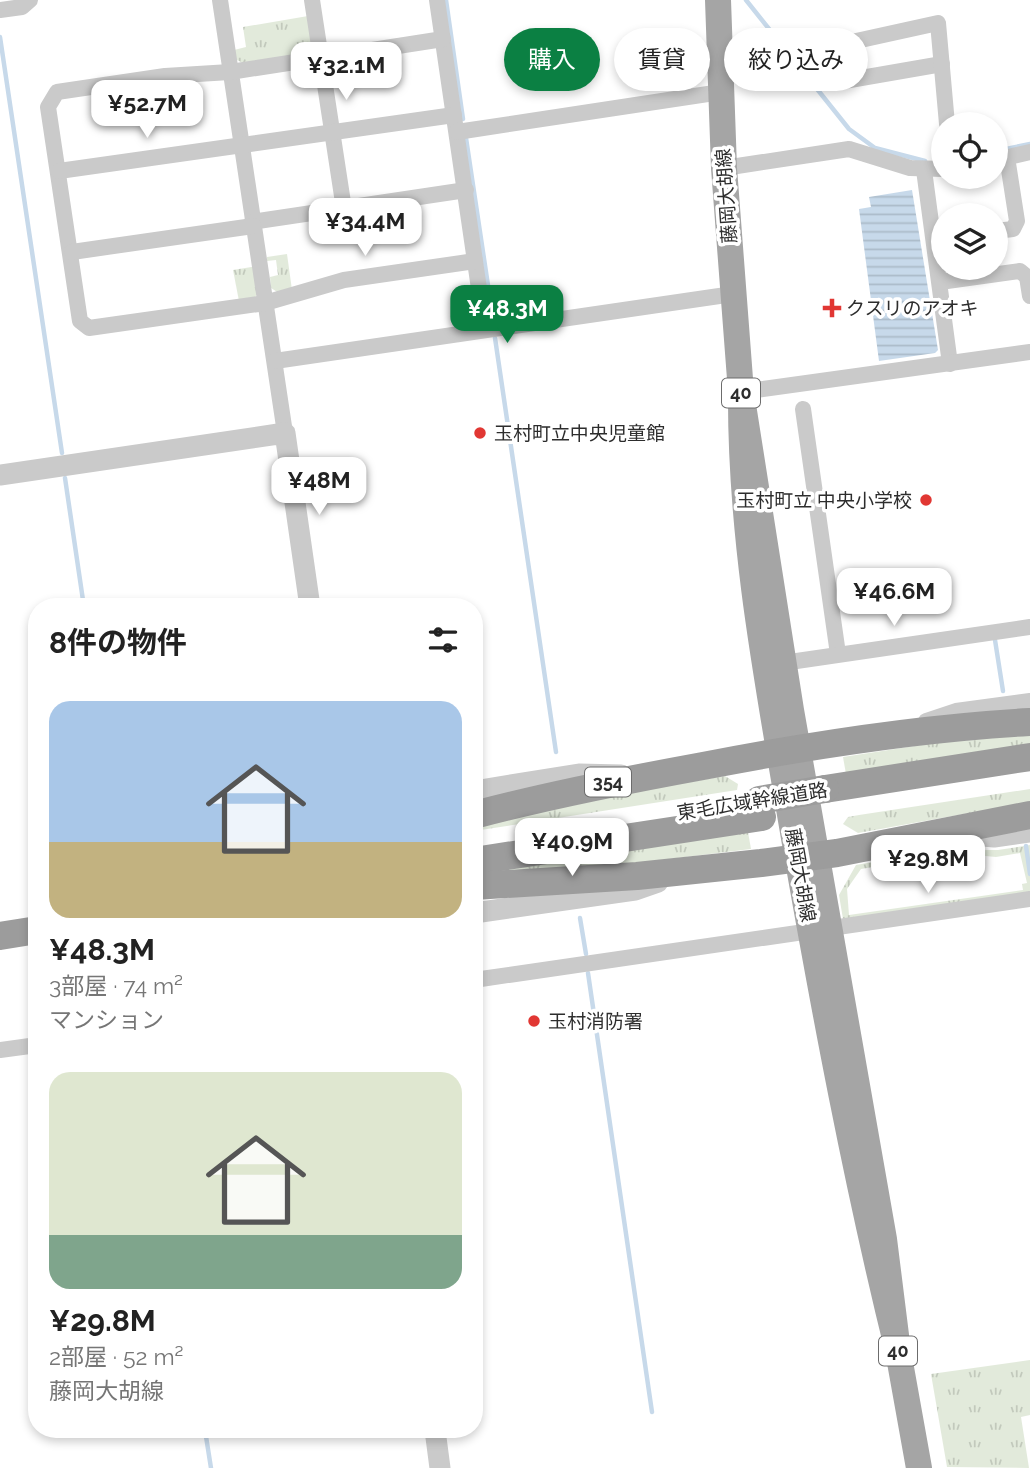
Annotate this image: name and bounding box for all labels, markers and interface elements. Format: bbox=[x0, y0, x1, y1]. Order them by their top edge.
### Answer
chip: 購入 bbox=[504, 28, 600, 91]
chip: 賃貸 bbox=[614, 28, 710, 91]
chip: 絞り込み bbox=[724, 28, 868, 91]
pin: ¥32.1M bbox=[289, 42, 403, 102]
text: ¥32.1M bbox=[307, 51, 385, 78]
pin: ¥52.7M bbox=[90, 80, 204, 140]
text: ¥52.7M bbox=[107, 89, 187, 116]
map controls bbox=[931, 112, 1008, 280]
button: locate bbox=[931, 112, 1008, 189]
street label: 藤岡大胡線 bbox=[712, 148, 740, 244]
pin: ¥34.4M bbox=[308, 198, 422, 258]
button: layers bbox=[931, 203, 1008, 280]
text: ¥34.4M bbox=[325, 207, 405, 234]
pin: ¥48.3M bbox=[450, 286, 564, 345]
text: ¥48.3M bbox=[466, 294, 548, 321]
place label: クスリのアオキ bbox=[846, 297, 978, 319]
marker: クスリのアオキ bbox=[824, 300, 840, 316]
road number: 40 bbox=[722, 379, 760, 408]
place label: 玉村町立中央児童館 bbox=[494, 422, 665, 444]
marker: 玉村町立中央児童館 bbox=[472, 425, 488, 441]
pin: ¥48M bbox=[278, 458, 360, 517]
text: ¥48M bbox=[287, 466, 351, 493]
place label: 玉村町立 中央小学校 bbox=[736, 489, 912, 511]
marker: 玉村町立 中央小学校 bbox=[918, 492, 934, 508]
pin: ¥46.6M bbox=[837, 568, 951, 628]
text: ¥46.6M bbox=[853, 577, 935, 604]
icon: filters bbox=[424, 621, 462, 659]
text: 8件の物件 bbox=[49, 625, 187, 660]
icon: home bbox=[193, 746, 319, 872]
road number: 354 bbox=[585, 768, 631, 796]
street label: 東毛広域幹線道路 bbox=[675, 778, 829, 824]
pin: ¥40.9M bbox=[515, 818, 629, 878]
street label: 藤岡大胡線 bbox=[782, 826, 820, 924]
text: ¥40.9M bbox=[531, 827, 613, 854]
pin: ¥29.8M bbox=[871, 836, 985, 895]
text: ¥29.8M bbox=[887, 844, 969, 871]
text: ¥48.3M bbox=[49, 932, 155, 967]
text: 3部屋 · 74 m² bbox=[49, 972, 183, 999]
text: マンション bbox=[49, 1006, 164, 1033]
place label: 玉村消防署 bbox=[548, 1010, 643, 1032]
marker: 玉村消防署 bbox=[526, 1013, 542, 1029]
icon: home bbox=[193, 1117, 319, 1243]
text: ¥29.8M bbox=[49, 1303, 156, 1338]
road number: 40 bbox=[879, 1336, 917, 1366]
text: 2部屋 · 52 m² bbox=[49, 1343, 184, 1370]
text: 藤岡大胡線 bbox=[49, 1377, 164, 1404]

